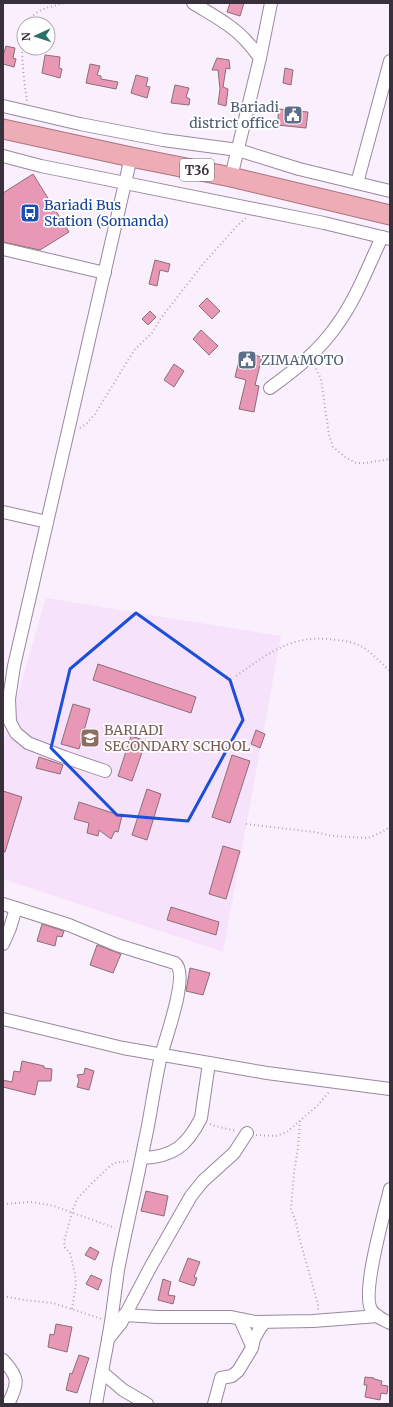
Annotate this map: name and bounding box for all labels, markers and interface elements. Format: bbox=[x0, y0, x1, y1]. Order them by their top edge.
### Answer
north arrow bbox=[16, 16, 56, 56]
text: N bbox=[19, 32, 33, 41]
place label: Bariadi district office bbox=[189, 98, 279, 132]
public building icon: Bariadi district office bbox=[282, 104, 304, 126]
road number: T36 bbox=[180, 159, 214, 181]
place label: Bariadi Bus Station (Somanda) bbox=[44, 196, 169, 230]
bus stop icon: Bariadi Bus Station (Somanda) bbox=[19, 202, 41, 224]
public building icon: ZIMAMOTO bbox=[236, 349, 258, 371]
place label: ZIMAMOTO bbox=[261, 351, 344, 369]
place label: BARIADI SECONDARY SCHOOL bbox=[104, 721, 251, 755]
school or university icon: BARIADI SECONDARY SCHOOL bbox=[79, 727, 101, 749]

